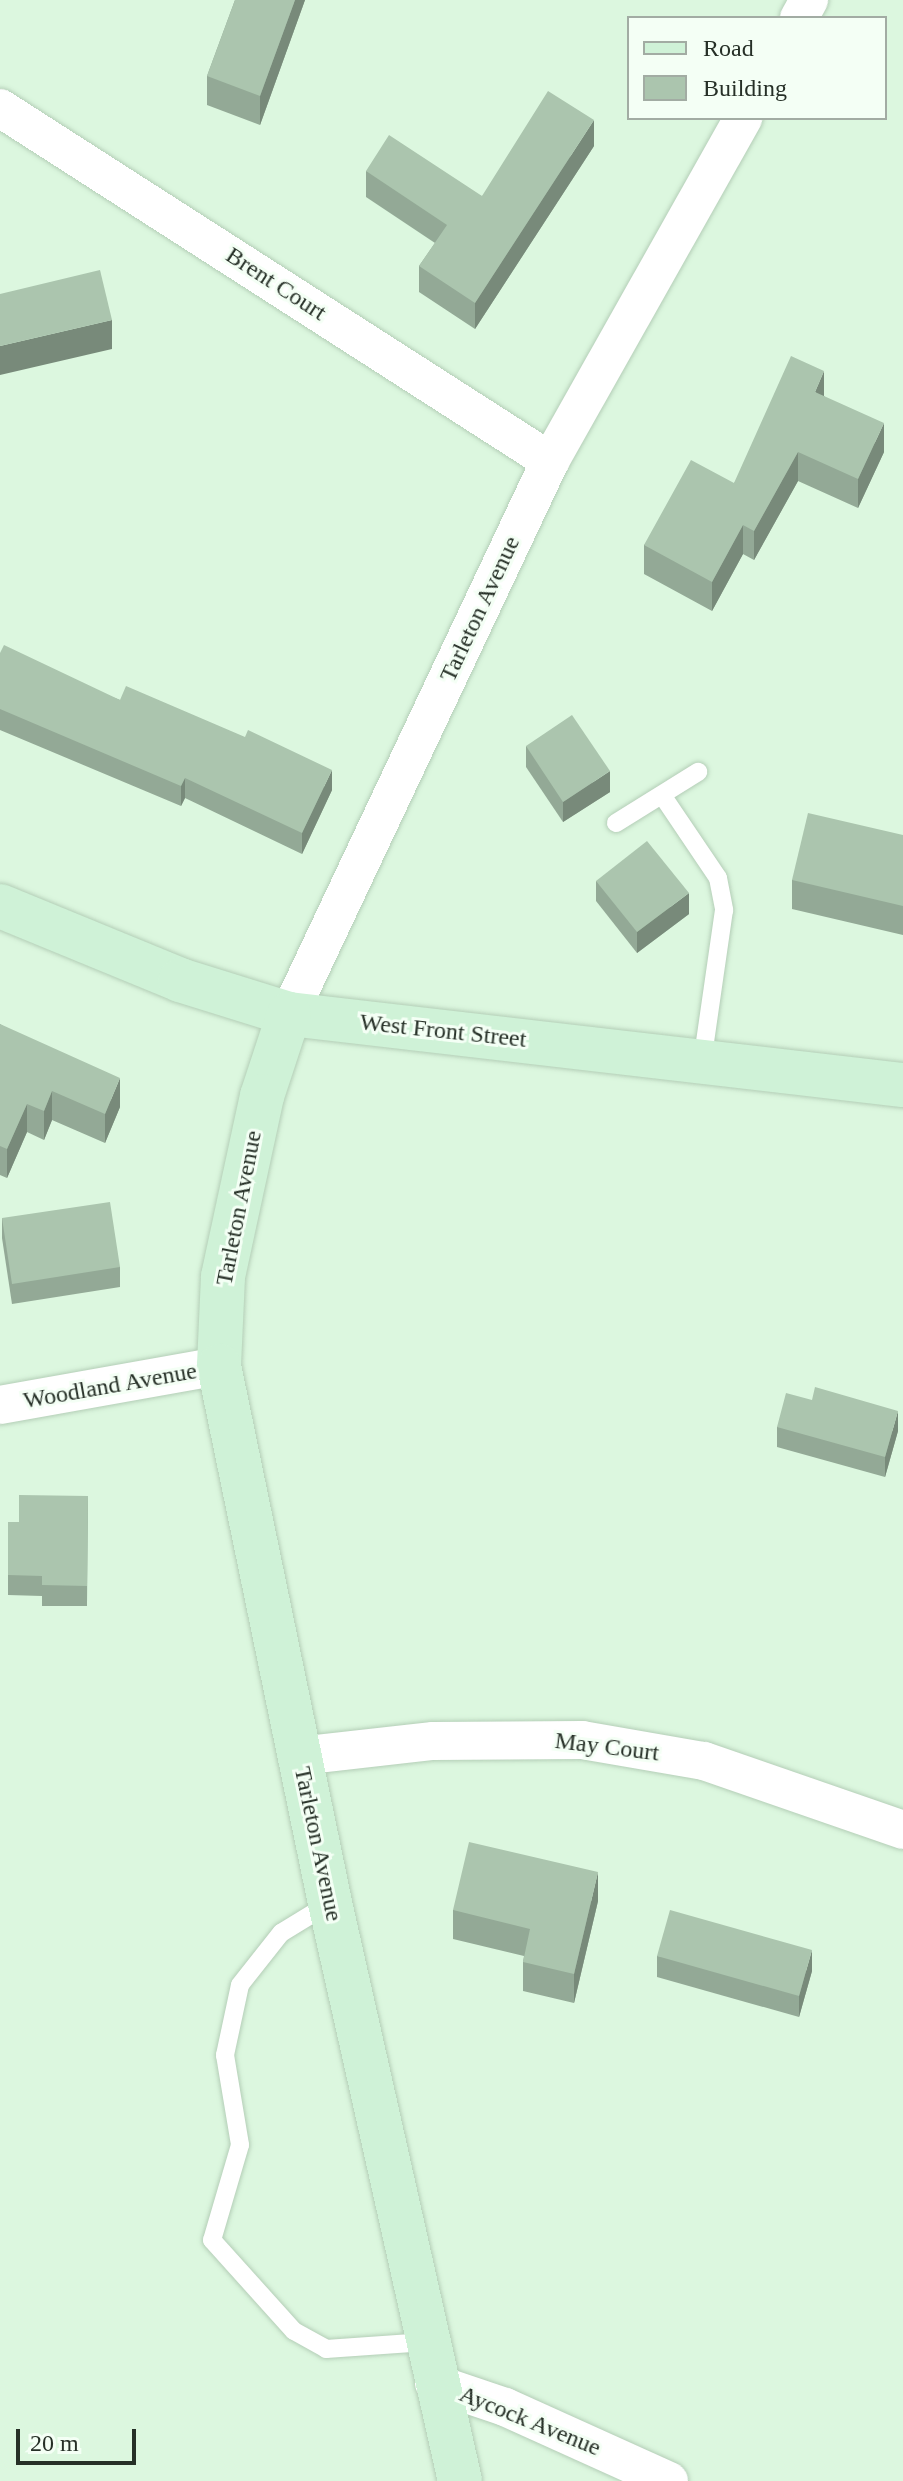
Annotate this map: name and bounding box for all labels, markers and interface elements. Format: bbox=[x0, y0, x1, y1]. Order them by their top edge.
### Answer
legend bbox=[627, 16, 887, 120]
text: Road bbox=[703, 35, 754, 61]
text: Building bbox=[703, 75, 787, 101]
street label: Brent Court bbox=[220, 241, 332, 327]
street label: Tarleton Avenue bbox=[433, 531, 527, 687]
street label: West Front Street bbox=[358, 1008, 528, 1054]
street label: Tarleton Avenue bbox=[210, 1127, 268, 1289]
street label: Woodland Avenue bbox=[20, 1356, 200, 1416]
street label: May Court bbox=[553, 1726, 661, 1768]
street label: Tarleton Avenue bbox=[287, 1764, 349, 1924]
street label: Aycock Avenue bbox=[454, 2379, 606, 2463]
scale bar bbox=[20, 2413, 140, 2463]
text: 20 m bbox=[30, 2430, 79, 2456]

